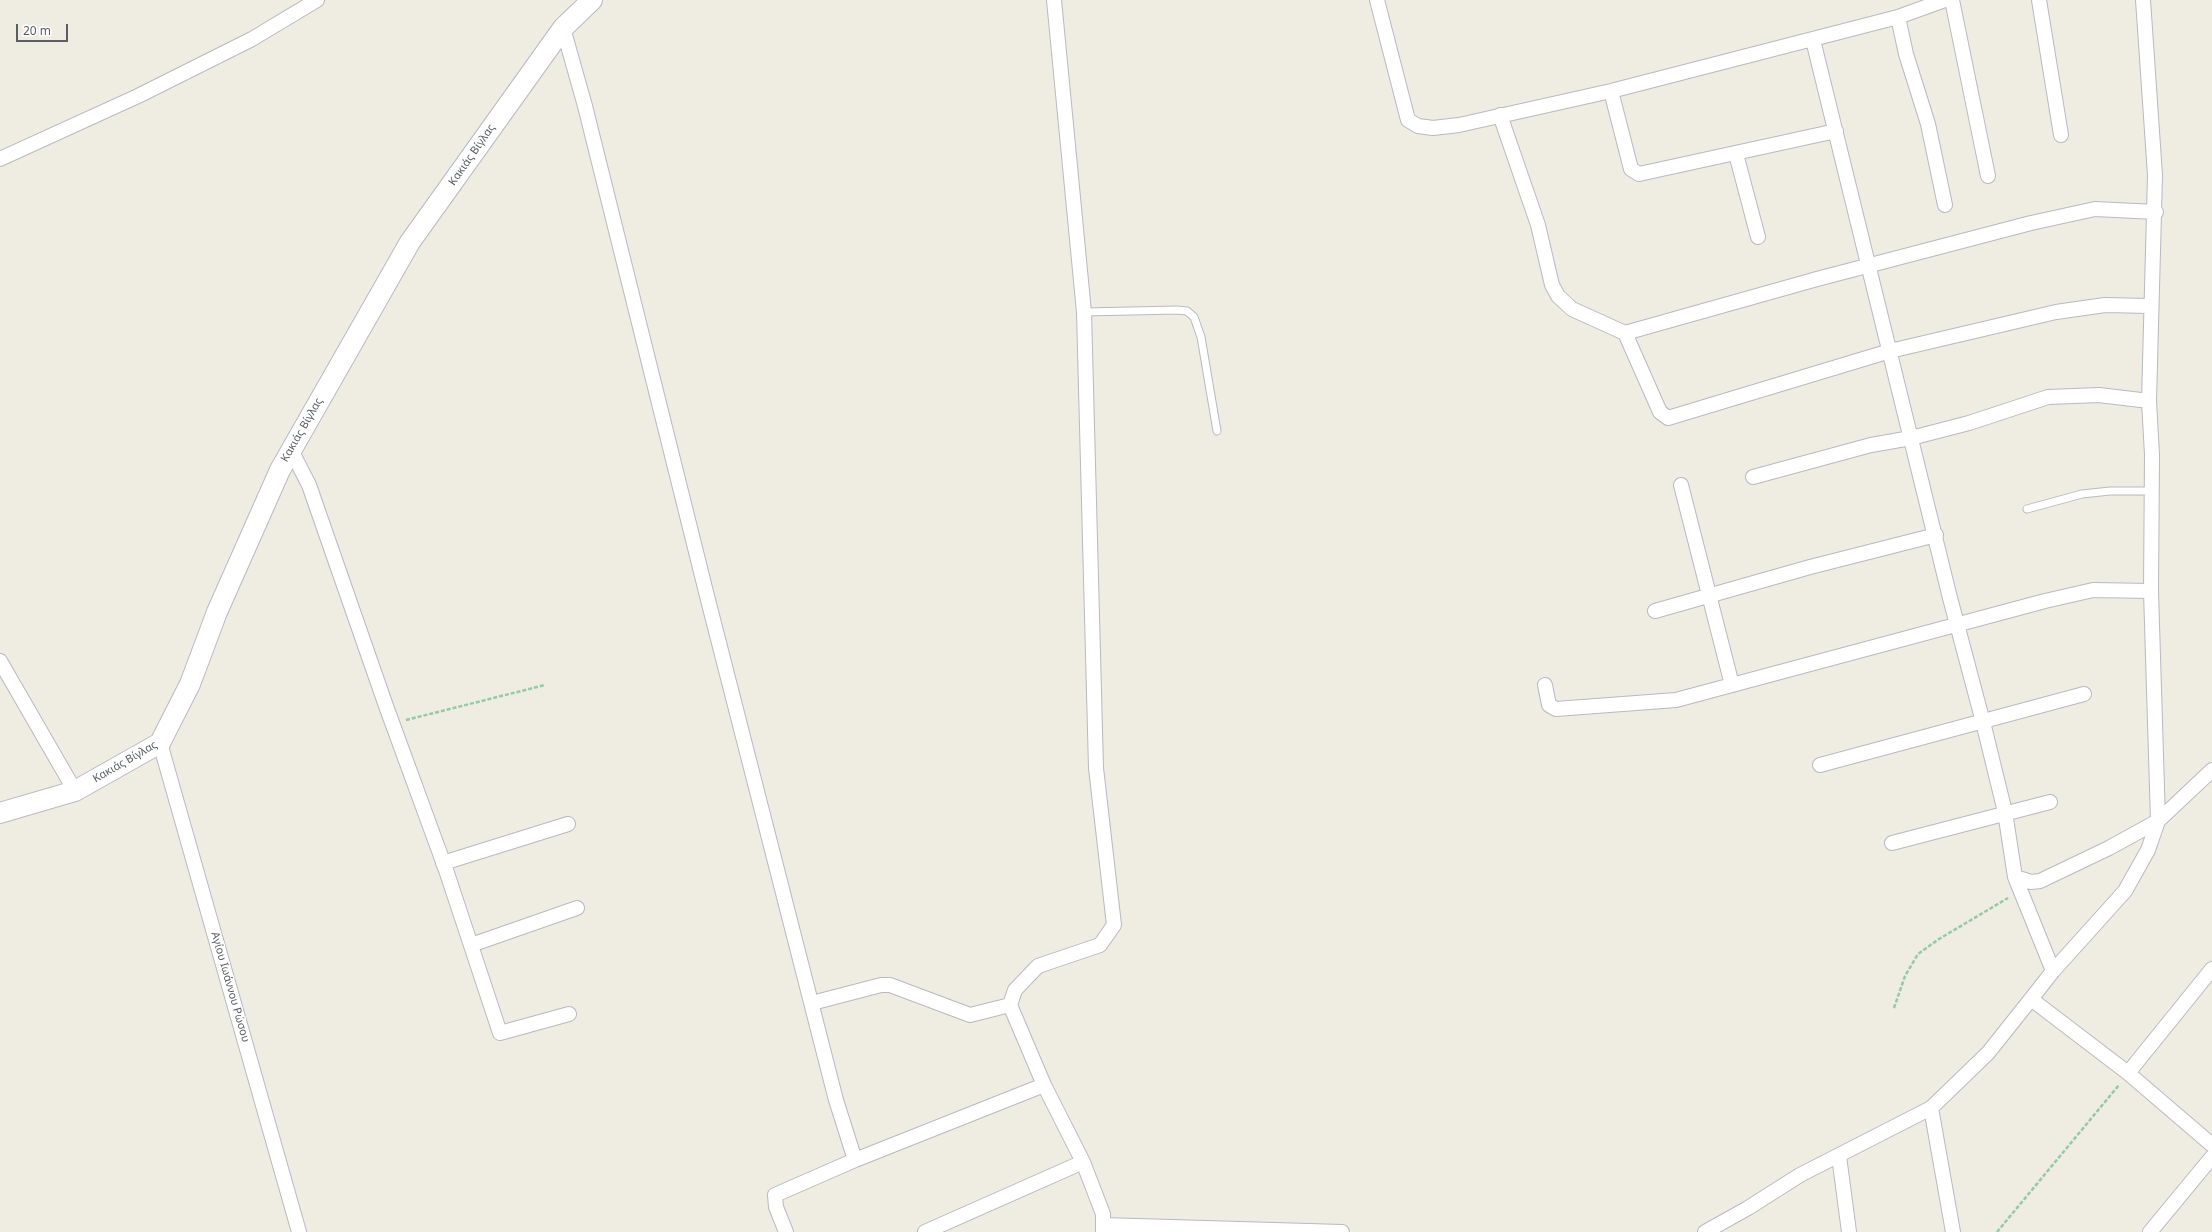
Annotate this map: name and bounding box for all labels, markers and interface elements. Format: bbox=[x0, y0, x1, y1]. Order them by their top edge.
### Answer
scale bar bbox=[18, 16, 70, 42]
text: 20 m bbox=[23, 22, 51, 39]
street label: Κακιάς Βίγλας bbox=[446, 122, 498, 188]
street label: Κακιάς Βίγλας bbox=[278, 396, 326, 464]
street label: Κακιάς Βίγλας bbox=[91, 738, 159, 786]
street label: Αγίου Ιωάννου Ρώσου bbox=[208, 930, 252, 1044]

